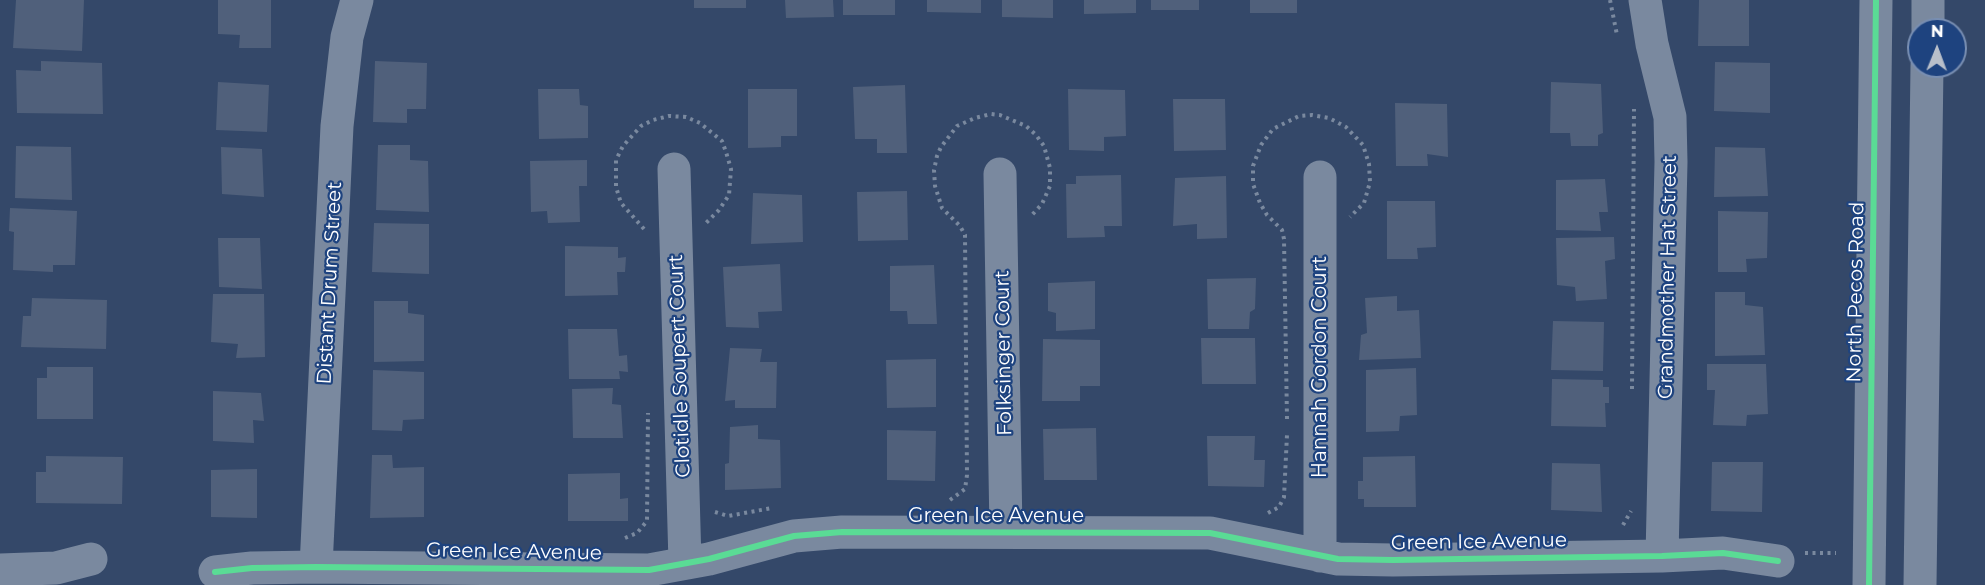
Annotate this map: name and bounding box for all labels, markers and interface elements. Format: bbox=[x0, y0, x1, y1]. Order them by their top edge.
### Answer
north arrow bbox=[1907, 18, 1967, 78]
text: N bbox=[1931, 22, 1944, 41]
street label: Grandmother Hat Street bbox=[1654, 155, 1682, 399]
street label: Distant Drum Street bbox=[313, 181, 347, 385]
street label: North Pecos Road bbox=[1842, 201, 1870, 383]
street label: Clotidle Soupert Court bbox=[664, 254, 696, 478]
street label: Hannah Gordon Court bbox=[1308, 256, 1332, 478]
street label: Folksinger Court bbox=[991, 270, 1017, 436]
street label: Green Ice Avenue bbox=[908, 504, 1084, 528]
street label: Green Ice Avenue bbox=[1391, 528, 1567, 556]
street label: Green Ice Avenue bbox=[426, 538, 602, 566]

